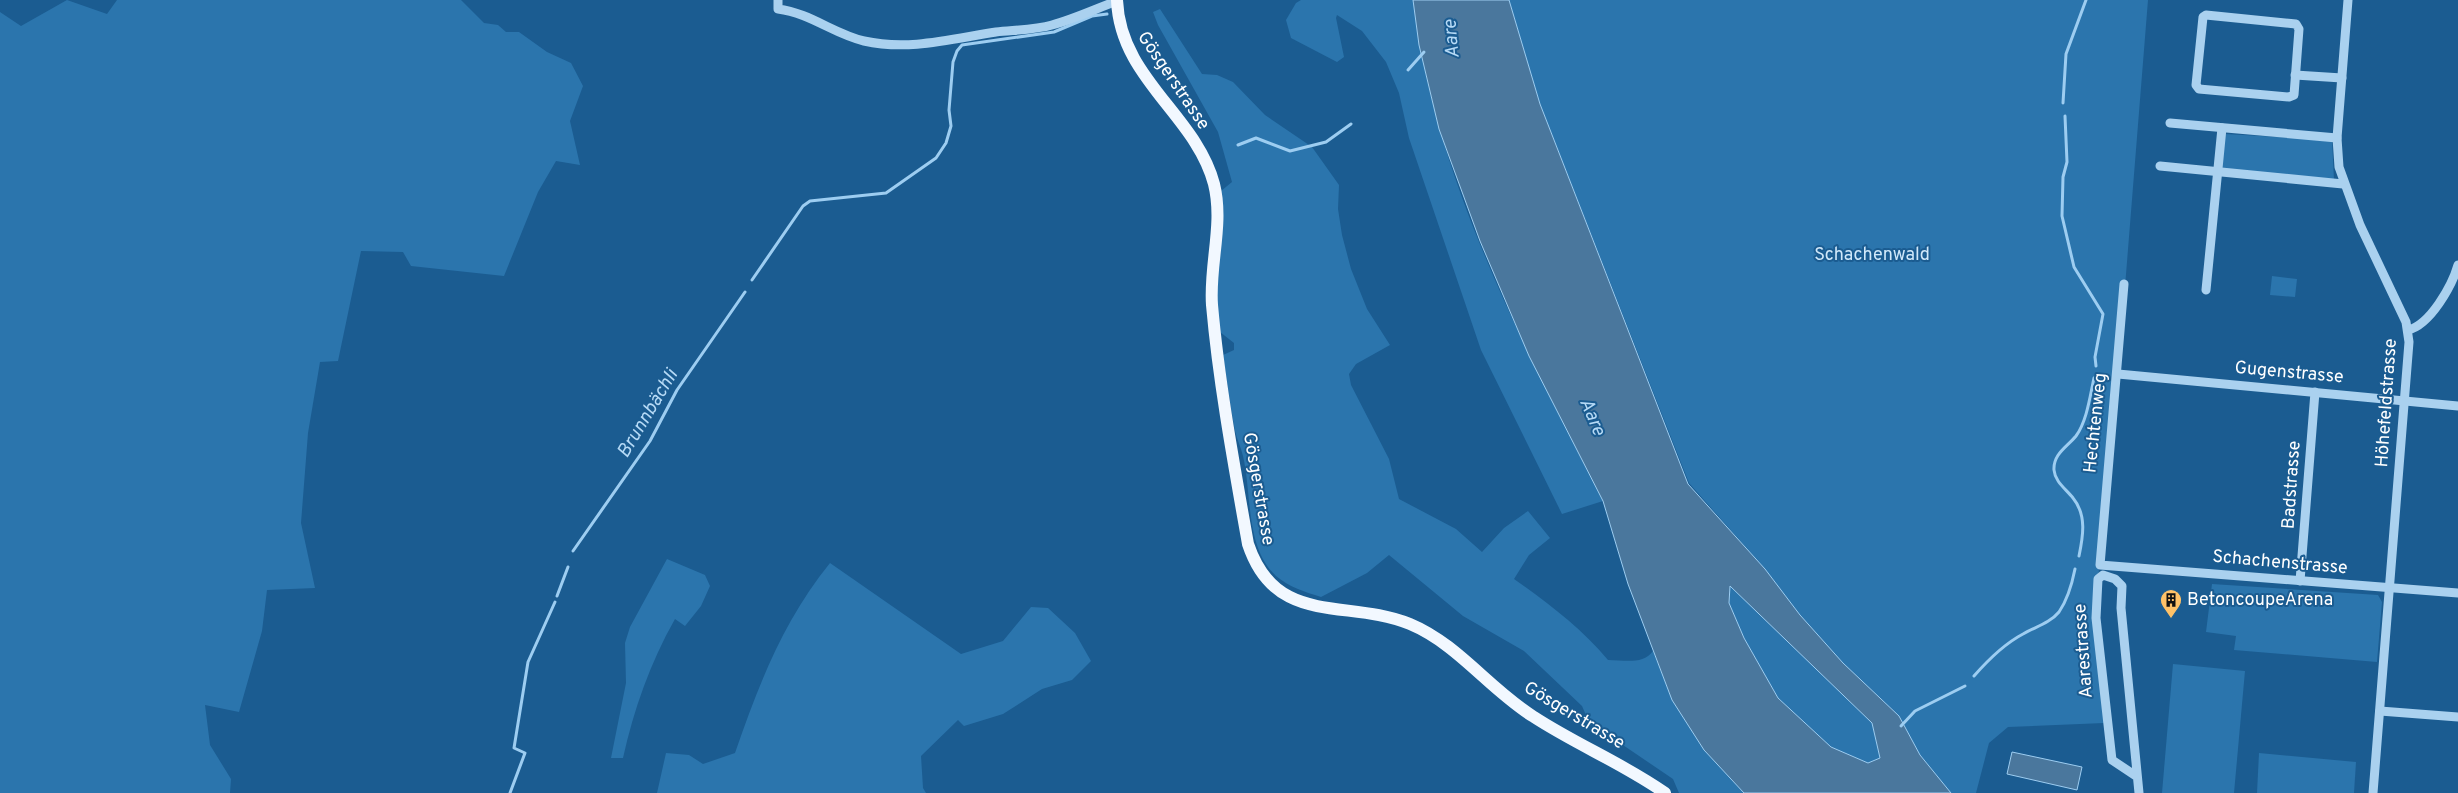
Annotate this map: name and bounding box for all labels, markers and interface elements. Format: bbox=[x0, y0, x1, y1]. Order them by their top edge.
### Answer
water label: Aare bbox=[1438, 19, 1466, 59]
street label: Gösgerstrasse bbox=[1132, 27, 1214, 135]
park label: Schachenwald bbox=[1814, 244, 1930, 267]
street label: Höhefeldstrasse bbox=[2371, 338, 2403, 468]
street label: Gugenstrasse bbox=[2234, 357, 2344, 389]
water label: Brunnbächli bbox=[612, 364, 685, 463]
street label: Hechtenweg bbox=[2079, 372, 2113, 474]
water label: Aare bbox=[1573, 395, 1611, 440]
street label: Gösgerstrasse bbox=[1237, 431, 1279, 547]
street label: Badstrasse bbox=[2277, 440, 2307, 530]
street label: Schachenstrasse bbox=[2211, 546, 2349, 580]
building icon: BetoncoupeArena bbox=[2159, 588, 2183, 619]
place label: BetoncoupeArena bbox=[2187, 589, 2333, 612]
street label: Aarestrasse bbox=[2069, 603, 2099, 699]
street label: Gösgerstrasse bbox=[1519, 677, 1629, 755]

